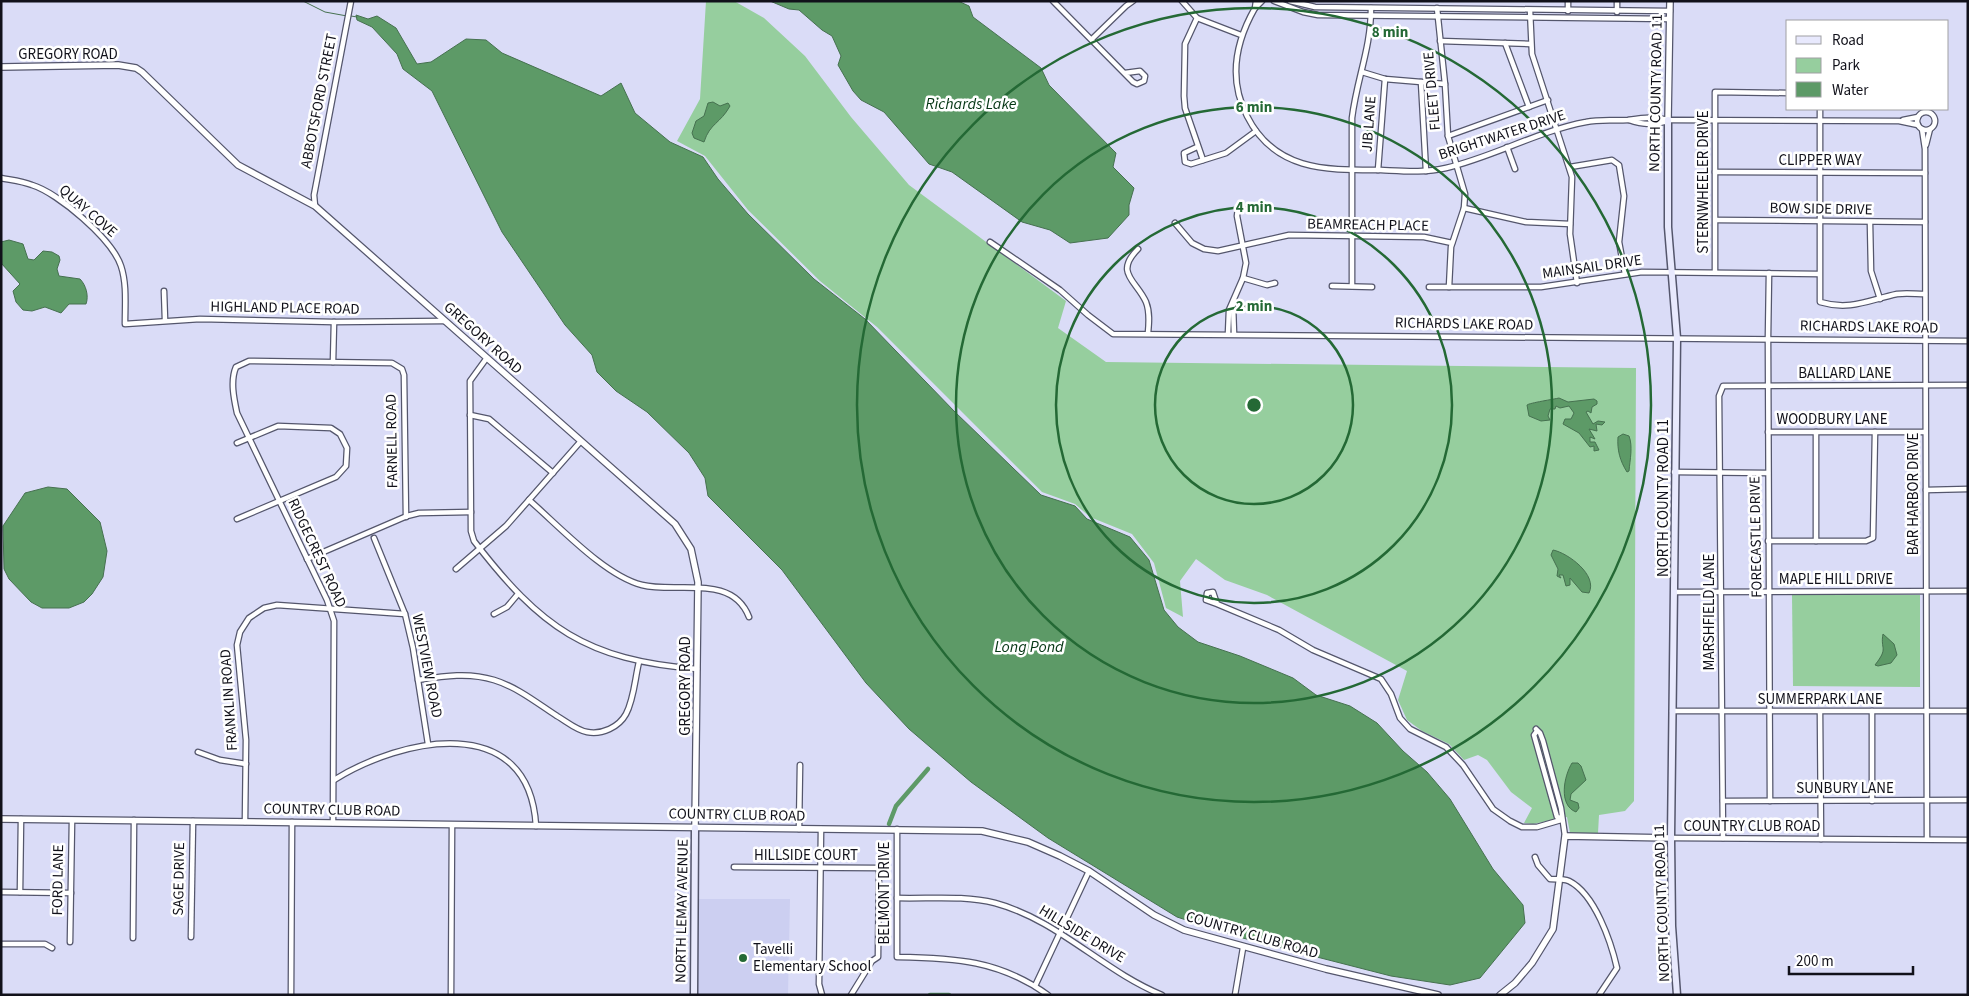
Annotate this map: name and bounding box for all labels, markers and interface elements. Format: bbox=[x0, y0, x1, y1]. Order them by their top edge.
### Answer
street label: NORTH COUNTY ROAD 11 bbox=[1644, 14, 1668, 172]
legend bbox=[1786, 20, 1949, 110]
text: 8 min bbox=[1372, 22, 1408, 43]
text: Road bbox=[1832, 30, 1864, 51]
street label: ABBOTSFORD STREET bbox=[296, 32, 342, 170]
street label: GREGORY ROAD bbox=[18, 44, 118, 65]
street label: FLEET DRIVE bbox=[1418, 51, 1446, 131]
text: Park bbox=[1832, 55, 1861, 76]
text: Water bbox=[1832, 80, 1869, 101]
water label: Richards Lake bbox=[926, 93, 1017, 115]
street label: JIB LANE bbox=[1357, 95, 1381, 153]
text: 6 min bbox=[1236, 97, 1272, 118]
street label: BRIGHTWATER DRIVE bbox=[1436, 105, 1568, 165]
street label: STERNWHEELER DRIVE bbox=[1693, 110, 1714, 254]
street label: CLIPPER WAY bbox=[1778, 150, 1862, 171]
street label: QUAY COVE bbox=[54, 180, 122, 242]
text: 4 min bbox=[1236, 197, 1272, 218]
street label: BOW SIDE DRIVE bbox=[1769, 198, 1873, 220]
street label: BEAMREACH PLACE bbox=[1307, 213, 1429, 237]
street label: MAINSAIL DRIVE bbox=[1541, 250, 1643, 284]
street label: HIGHLAND PLACE ROAD bbox=[210, 296, 360, 320]
text: 2 min bbox=[1236, 296, 1272, 317]
street label: GREGORY ROAD bbox=[439, 297, 527, 379]
street label: RICHARDS LAKE ROAD bbox=[1395, 312, 1533, 336]
street label: RICHARDS LAKE ROAD bbox=[1800, 315, 1938, 339]
street label: BALLARD LANE bbox=[1798, 363, 1892, 384]
street label: FARNELL ROAD bbox=[381, 394, 403, 488]
centre of rings bbox=[1245, 396, 1263, 414]
street label: WOODBURY LANE bbox=[1776, 409, 1888, 430]
street label: NORTH COUNTY ROAD 11 bbox=[1653, 419, 1674, 577]
street label: BAR HARBOR DRIVE bbox=[1903, 433, 1924, 555]
street label: FORECASTLE DRIVE bbox=[1744, 476, 1768, 598]
street label: RIDGECREST ROAD bbox=[282, 495, 352, 611]
street label: MARSHFIELD LANE bbox=[1699, 553, 1720, 671]
street label: MAPLE HILL DRIVE bbox=[1779, 569, 1893, 590]
street label: WESTVIEW ROAD bbox=[407, 612, 447, 720]
street label: GREGORY ROAD bbox=[675, 636, 696, 736]
water label: Long Pond bbox=[994, 636, 1064, 658]
street label: FRANKLIN ROAD bbox=[215, 648, 243, 752]
street label: SUMMERPARK LANE bbox=[1757, 689, 1883, 710]
street label: SUNBURY LANE bbox=[1796, 778, 1894, 799]
street label: COUNTRY CLUB ROAD bbox=[263, 798, 401, 822]
street label: COUNTRY CLUB ROAD bbox=[668, 803, 806, 827]
street label: COUNTRY CLUB ROAD bbox=[1684, 816, 1820, 837]
street label: NORTH COUNTY ROAD 11 bbox=[1649, 824, 1675, 982]
street label: NORTH LEMAY AVENUE bbox=[670, 839, 694, 983]
street label: BELMONT DRIVE bbox=[874, 841, 895, 944]
street label: SAGE DRIVE bbox=[168, 842, 190, 916]
street label: FORD LANE bbox=[47, 844, 69, 916]
street label: HILLSIDE COURT bbox=[754, 845, 858, 866]
street label: HILLSIDE DRIVE bbox=[1035, 900, 1129, 968]
street label: COUNTRY CLUB ROAD bbox=[1183, 906, 1321, 964]
place label: Tavelli Elementary School bbox=[753, 939, 871, 977]
scale bar bbox=[1789, 944, 1913, 976]
text: 200 m bbox=[1796, 951, 1834, 972]
marker: Tavelli Elementary School bbox=[737, 952, 749, 964]

